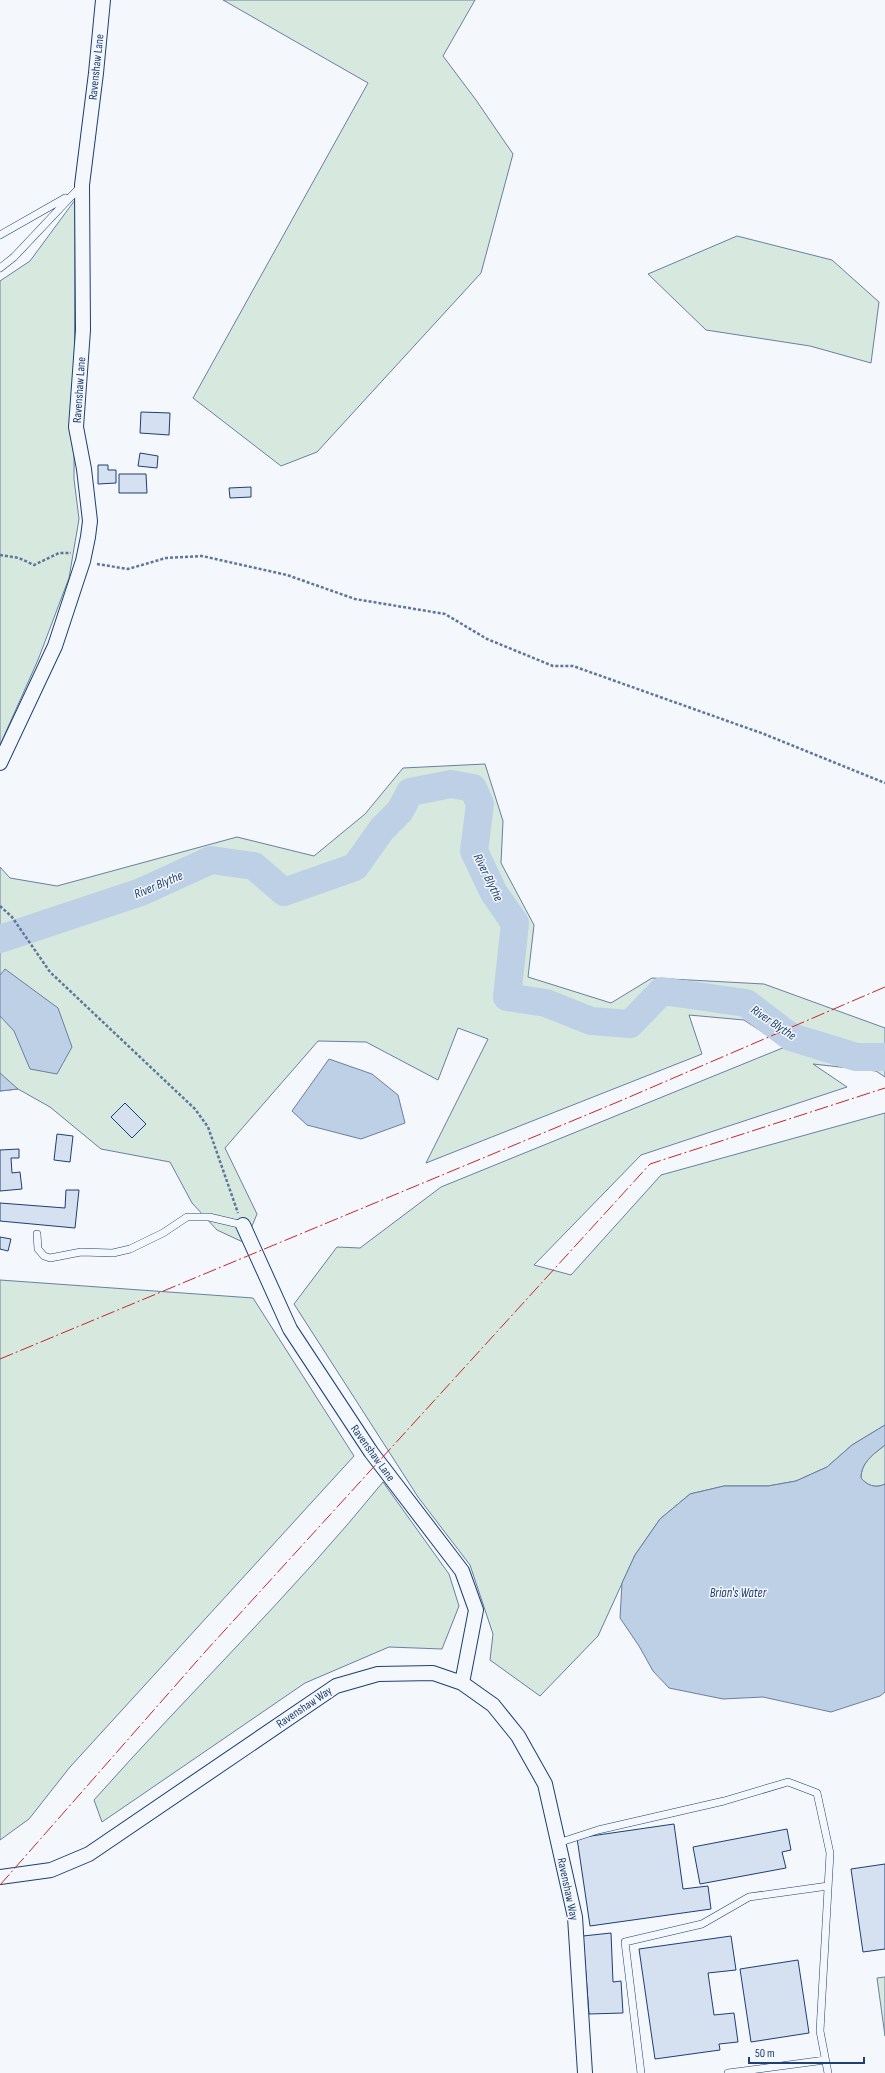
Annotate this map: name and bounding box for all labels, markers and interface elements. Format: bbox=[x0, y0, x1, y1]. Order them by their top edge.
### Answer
street label: Ravenshaw Lane bbox=[86, 33, 107, 101]
street label: Ravenshaw Lane bbox=[70, 356, 89, 424]
water label: River Blythe bbox=[470, 851, 507, 904]
water label: River Blythe bbox=[132, 868, 185, 902]
water label: River Blythe bbox=[748, 1002, 799, 1044]
street label: Ravenshaw Lane bbox=[347, 1422, 398, 1485]
water label: Brian's Water bbox=[710, 1585, 768, 1601]
street label: Ravenshaw Way bbox=[274, 1683, 335, 1731]
street label: Ravenshaw Way bbox=[554, 1856, 582, 1922]
scale bar bbox=[749, 2039, 864, 2065]
text: 50 m bbox=[755, 2046, 775, 2061]

